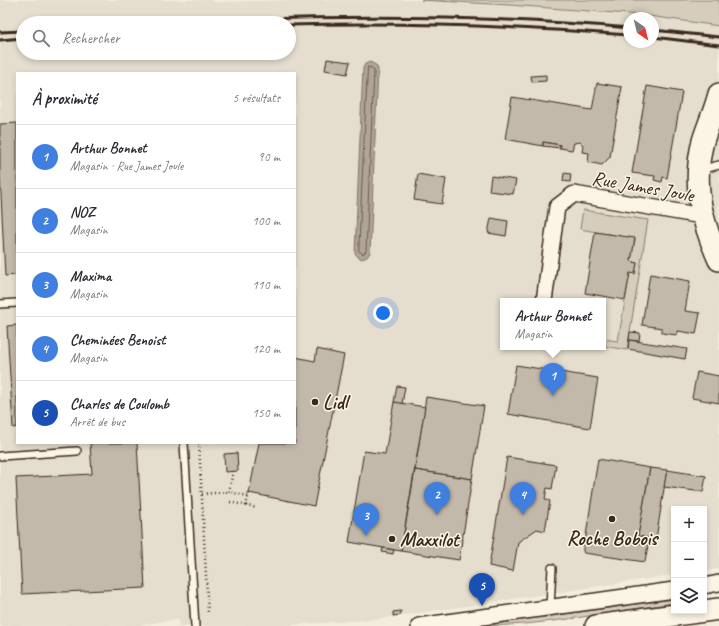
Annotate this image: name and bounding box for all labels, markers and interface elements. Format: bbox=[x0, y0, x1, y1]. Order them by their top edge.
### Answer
north arrow bbox=[623, 12, 659, 48]
search box bbox=[16, 16, 296, 60]
icon: search bbox=[30, 27, 52, 49]
text: Rechercher bbox=[62, 29, 120, 48]
text: À proximité bbox=[32, 88, 97, 109]
text: 5 résultats bbox=[232, 90, 280, 106]
text: Arthur Bonnet bbox=[70, 139, 146, 158]
text: 1 bbox=[42, 149, 48, 165]
text: 90 m bbox=[258, 149, 280, 165]
text: Magasin · Rue James Joule bbox=[70, 158, 183, 174]
street label: Rue James Joule bbox=[590, 165, 697, 208]
text: NOZ bbox=[70, 203, 95, 222]
text: 2 bbox=[42, 213, 48, 229]
text: 100 m bbox=[252, 213, 280, 229]
text: Magasin bbox=[70, 222, 108, 238]
text: Maxima bbox=[70, 267, 111, 286]
text: 3 bbox=[42, 277, 48, 293]
text: 110 m bbox=[252, 277, 280, 293]
text: Magasin bbox=[70, 286, 108, 302]
popup bbox=[500, 298, 606, 350]
your location bbox=[373, 303, 393, 323]
text: Arthur Bonnet bbox=[515, 307, 591, 326]
text: Magasin bbox=[515, 326, 552, 342]
text: Cheminées Benoist bbox=[70, 331, 165, 350]
text: 4 bbox=[42, 341, 48, 357]
text: 120 m bbox=[252, 341, 280, 357]
text: Magasin bbox=[70, 350, 108, 366]
pin: 1 bbox=[540, 363, 566, 396]
place label: Lidl bbox=[323, 390, 351, 415]
text: Charles de Coulomb bbox=[70, 395, 169, 414]
marker: Lidl bbox=[310, 397, 320, 407]
text: 5 bbox=[42, 405, 48, 421]
text: 150 m bbox=[252, 405, 280, 421]
text: Arrêt de bus bbox=[70, 414, 125, 430]
pin: 2 bbox=[424, 482, 450, 515]
pin: 4 bbox=[510, 482, 536, 515]
pin: 3 bbox=[353, 503, 379, 536]
map controls bbox=[671, 506, 707, 614]
button: + bbox=[671, 506, 707, 542]
marker: Roche Bobois bbox=[607, 514, 617, 524]
place label: Roche Bobois bbox=[567, 526, 659, 551]
place label: Maxxilot bbox=[400, 527, 461, 552]
marker: Maxxilot bbox=[387, 534, 397, 544]
button: − bbox=[671, 542, 707, 578]
pin: 5 bbox=[469, 573, 495, 606]
button: layers bbox=[671, 578, 707, 614]

